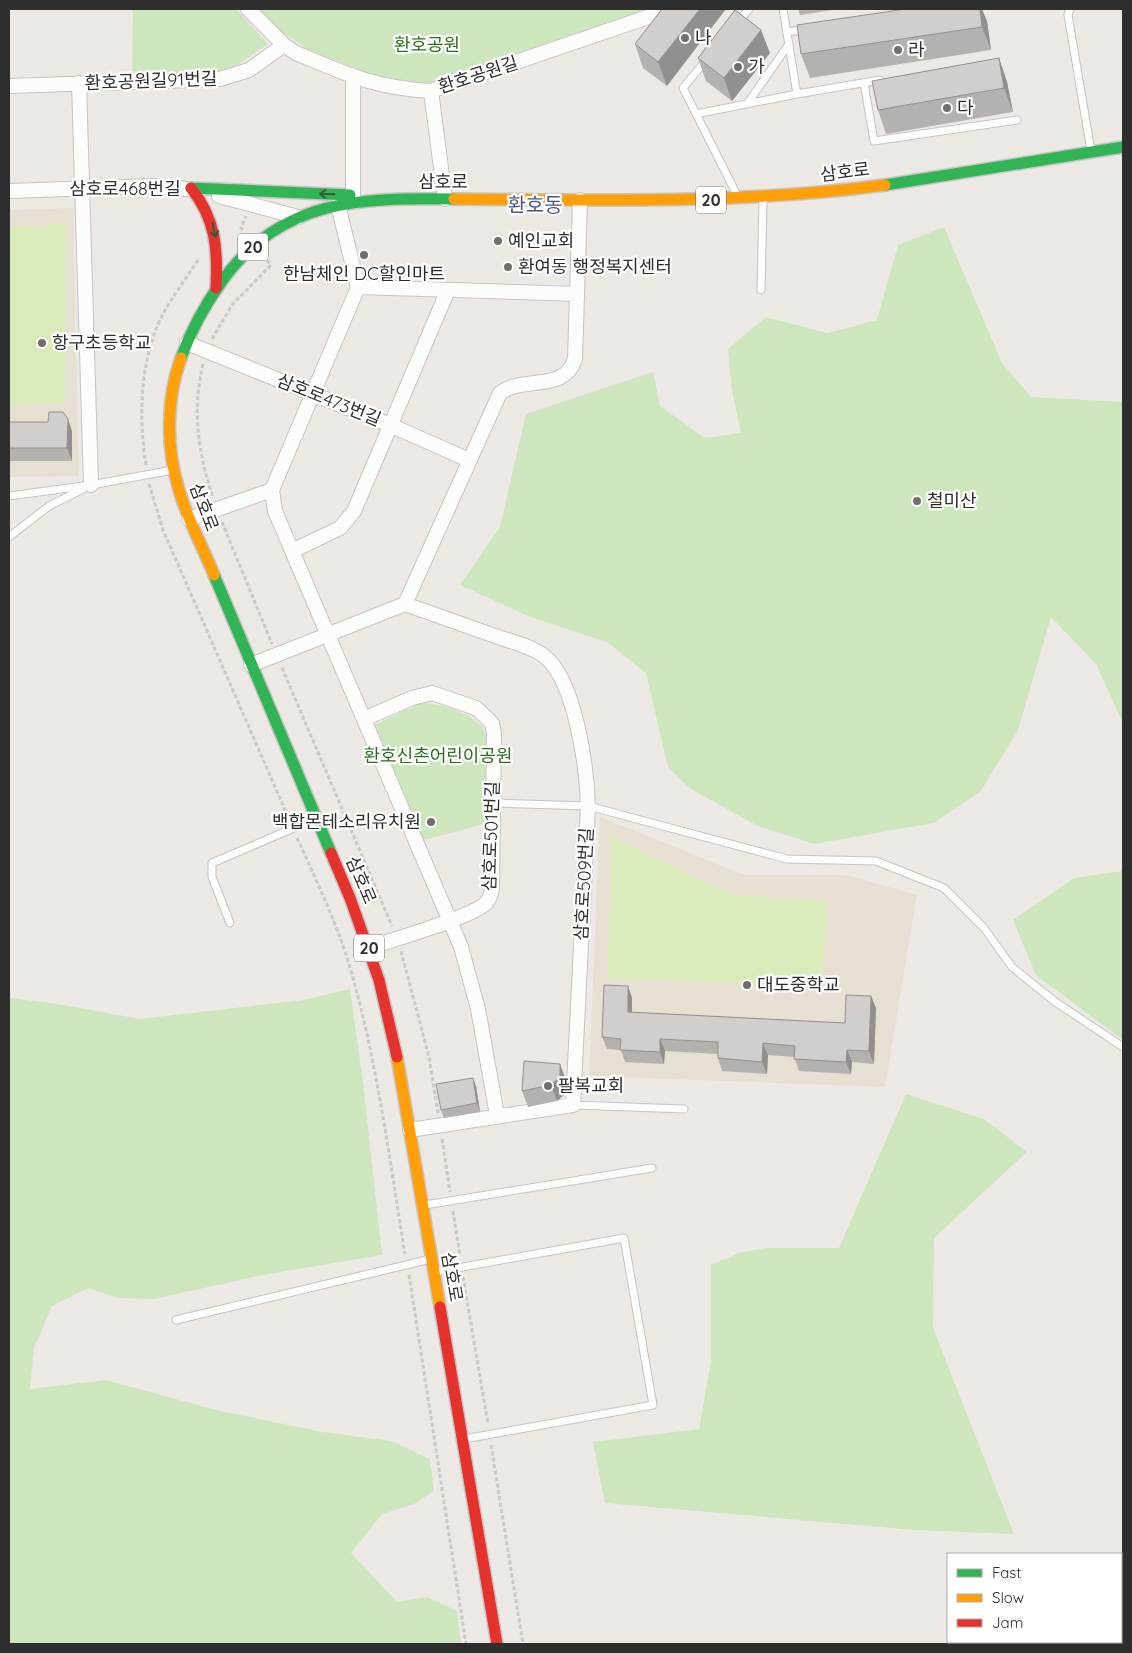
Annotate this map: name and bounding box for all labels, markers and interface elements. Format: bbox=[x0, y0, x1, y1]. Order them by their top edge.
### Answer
place label: 나 bbox=[695, 26, 712, 49]
marker: 나 bbox=[679, 32, 691, 44]
park label: 환호공원 bbox=[394, 33, 460, 56]
place label: 라 bbox=[908, 38, 925, 61]
marker: 라 bbox=[892, 44, 904, 56]
street label: 환호공원길 bbox=[435, 51, 521, 98]
place label: 가 bbox=[748, 55, 765, 78]
marker: 가 bbox=[732, 61, 744, 73]
street label: 환호공원길91번길 bbox=[84, 67, 218, 94]
place label: 다 bbox=[957, 96, 974, 119]
marker: 다 bbox=[941, 102, 953, 114]
street label: 삼호로 bbox=[819, 157, 871, 186]
street label: 삼호로 bbox=[418, 170, 468, 193]
street label: 삼호로468번길 bbox=[69, 177, 181, 200]
road number: 20 bbox=[696, 186, 726, 214]
one-way arrow bbox=[319, 190, 335, 199]
district label: 환호동 bbox=[507, 192, 563, 217]
one-way arrow bbox=[210, 221, 220, 237]
place label: 예인교회 bbox=[508, 229, 574, 252]
road number: 20 bbox=[238, 233, 268, 260]
marker: 예인교회 bbox=[492, 235, 504, 247]
marker: 한남체인 DC할인마트 bbox=[358, 249, 370, 261]
place label: 환여동 행정복지센터 bbox=[518, 255, 672, 278]
marker: 환여동 행정복지센터 bbox=[502, 261, 514, 273]
place label: 한남체인 DC할인마트 bbox=[283, 262, 445, 285]
place label: 항구초등학교 bbox=[52, 331, 151, 354]
marker: 항구초등학교 bbox=[36, 337, 48, 349]
street label: 삼호로473번길 bbox=[274, 368, 385, 431]
street label: 삼호로 bbox=[185, 480, 224, 534]
place label: 철미산 bbox=[927, 489, 977, 512]
marker: 철미산 bbox=[911, 495, 923, 507]
park label: 환호신촌어린이공원 bbox=[363, 744, 513, 767]
street label: 삼호로501번길 bbox=[477, 781, 504, 891]
place label: 백합몬테소리유치원 bbox=[272, 810, 421, 833]
marker: 백합몬테소리유치원 bbox=[425, 816, 437, 828]
street label: 삼호로509번길 bbox=[569, 827, 598, 941]
street label: 삼호로 bbox=[341, 852, 382, 907]
road number: 20 bbox=[354, 934, 384, 961]
place label: 대도중학교 bbox=[757, 973, 840, 996]
marker: 대도중학교 bbox=[741, 979, 753, 991]
place label: 팔복교회 bbox=[558, 1074, 624, 1097]
marker: 팔복교회 bbox=[542, 1080, 554, 1092]
street label: 삼호로 bbox=[437, 1250, 468, 1303]
legend bbox=[947, 1553, 1122, 1643]
text: Fast bbox=[992, 1563, 1021, 1582]
text: Slow bbox=[992, 1588, 1024, 1607]
text: Jam bbox=[992, 1613, 1023, 1632]

